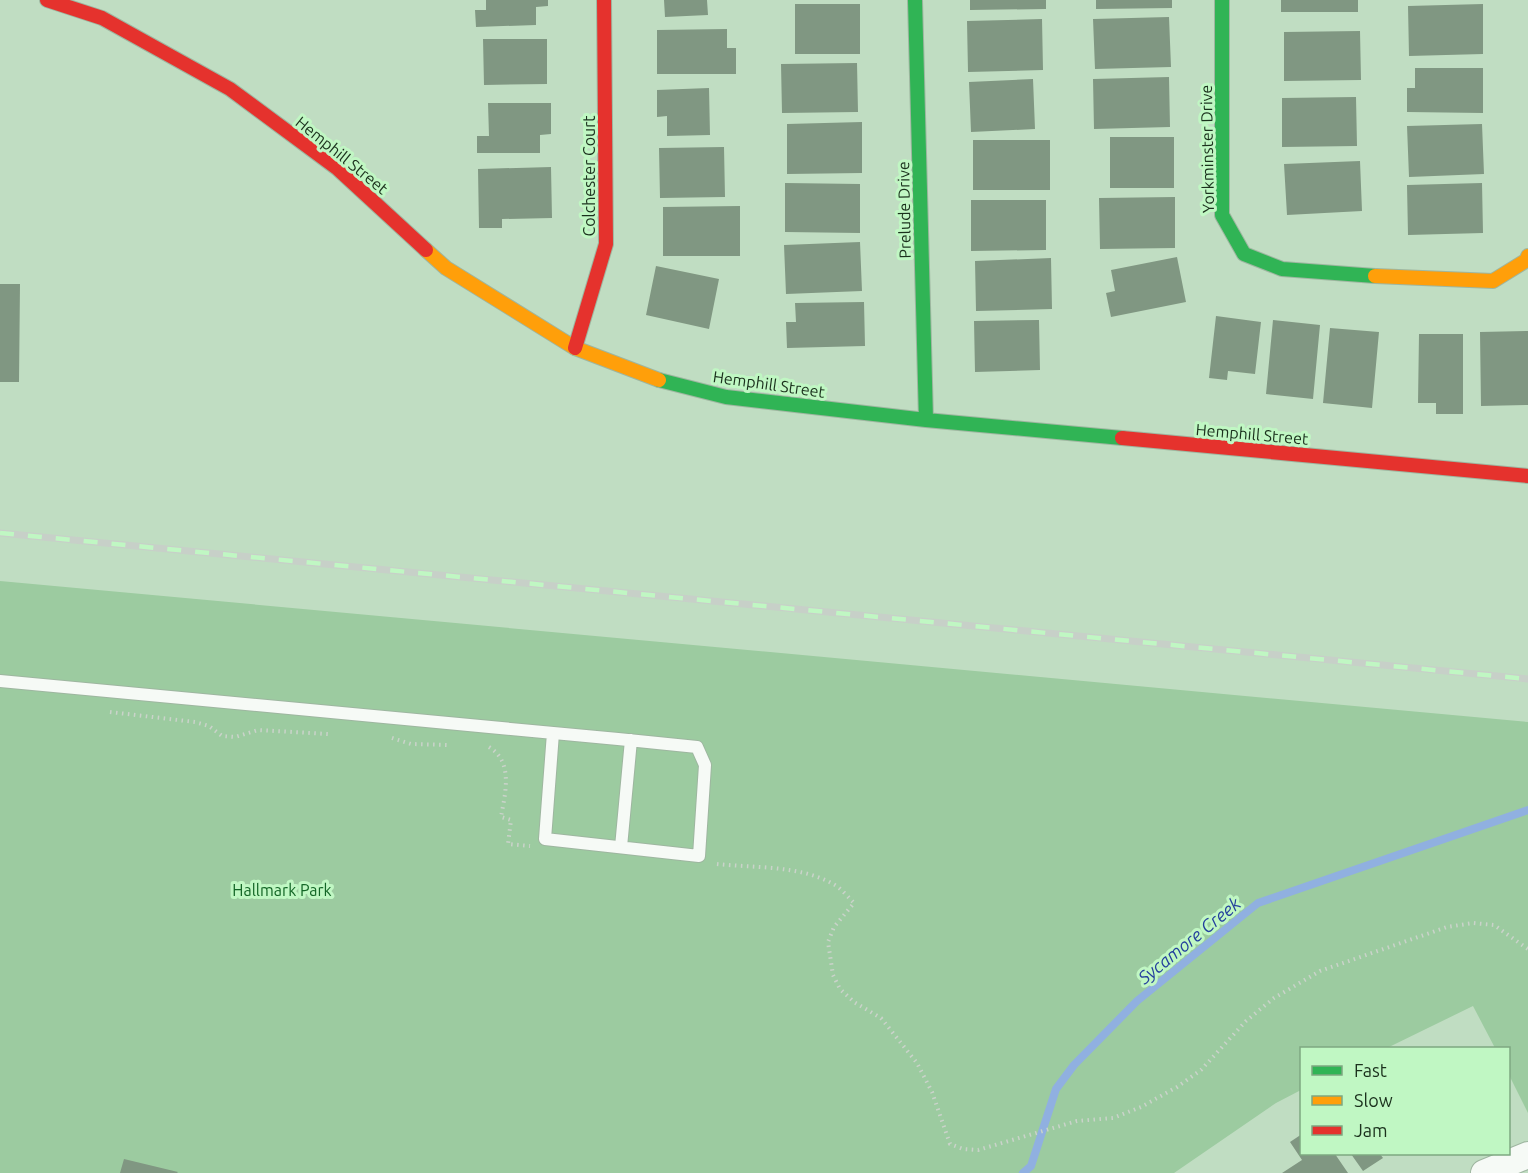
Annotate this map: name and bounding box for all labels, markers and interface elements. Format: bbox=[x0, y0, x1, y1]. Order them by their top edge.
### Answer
street label: Yorkminster Drive bbox=[1197, 85, 1217, 213]
street label: Hemphill Street bbox=[292, 112, 392, 198]
street label: Colchester Court bbox=[580, 115, 598, 237]
street label: Prelude Drive bbox=[894, 161, 914, 259]
street label: Hemphill Street bbox=[712, 367, 827, 401]
street label: Hemphill Street bbox=[1195, 420, 1310, 448]
park label: Hallmark Park bbox=[232, 881, 332, 899]
water label: Sycamore Creek bbox=[1133, 892, 1245, 988]
legend bbox=[1300, 1047, 1510, 1155]
text: Fast bbox=[1354, 1060, 1387, 1080]
text: Slow bbox=[1354, 1090, 1393, 1110]
text: Jam bbox=[1354, 1120, 1388, 1140]

